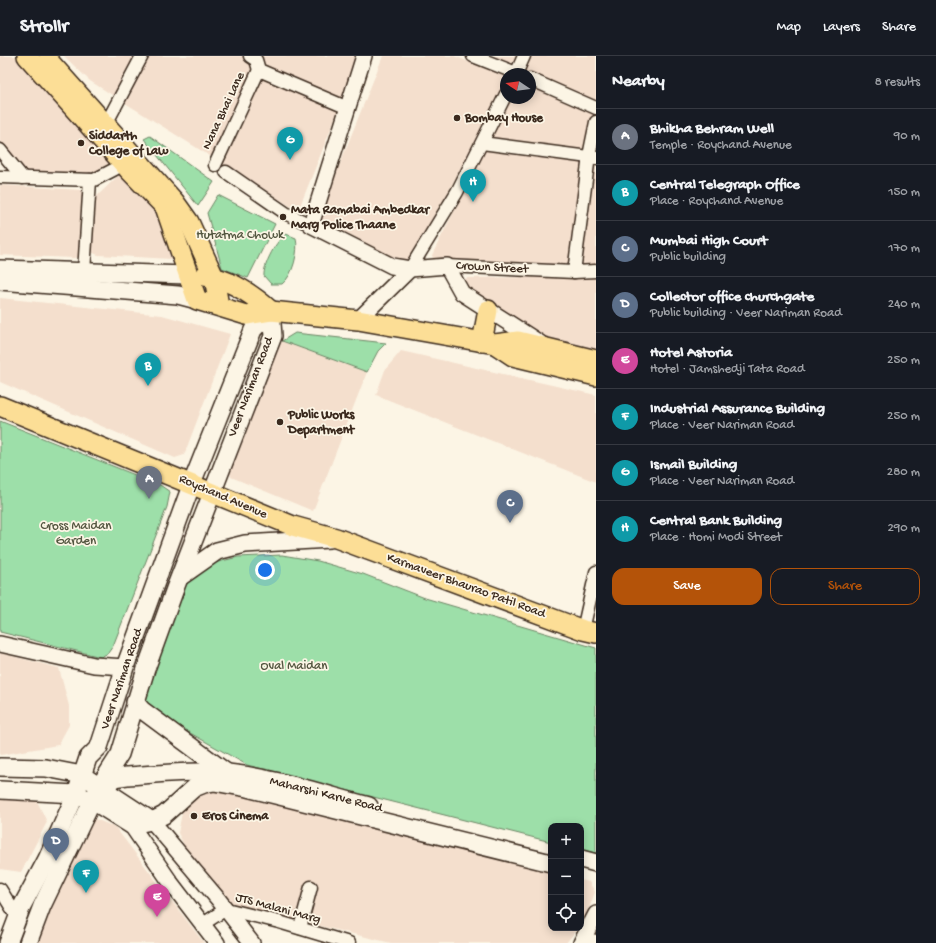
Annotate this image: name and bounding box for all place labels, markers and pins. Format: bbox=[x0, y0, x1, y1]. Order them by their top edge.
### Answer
place label: Bombay House bbox=[464, 111, 544, 126]
marker: Bombay House bbox=[452, 113, 462, 123]
pin: G bbox=[277, 127, 303, 160]
place label: Siddarth College of Law bbox=[88, 129, 169, 159]
marker: Siddarth College of Law bbox=[76, 138, 86, 148]
pin: H bbox=[460, 169, 486, 202]
place label: Mata Ramabai Ambedkar Marg Police Thaane bbox=[291, 203, 430, 233]
marker: Mata Ramabai Ambedkar Marg Police Thaane bbox=[278, 212, 288, 222]
pin: B bbox=[135, 353, 161, 386]
place label: Public Works Department bbox=[287, 408, 356, 439]
marker: Public Works Department bbox=[275, 417, 285, 427]
pin: A bbox=[136, 466, 162, 499]
pin: C bbox=[497, 490, 523, 523]
place label: Eros Cinema bbox=[202, 809, 269, 824]
marker: Eros Cinema bbox=[189, 811, 199, 821]
pin: D bbox=[43, 828, 69, 861]
pin: F bbox=[73, 860, 99, 893]
pin: E bbox=[144, 884, 170, 917]

